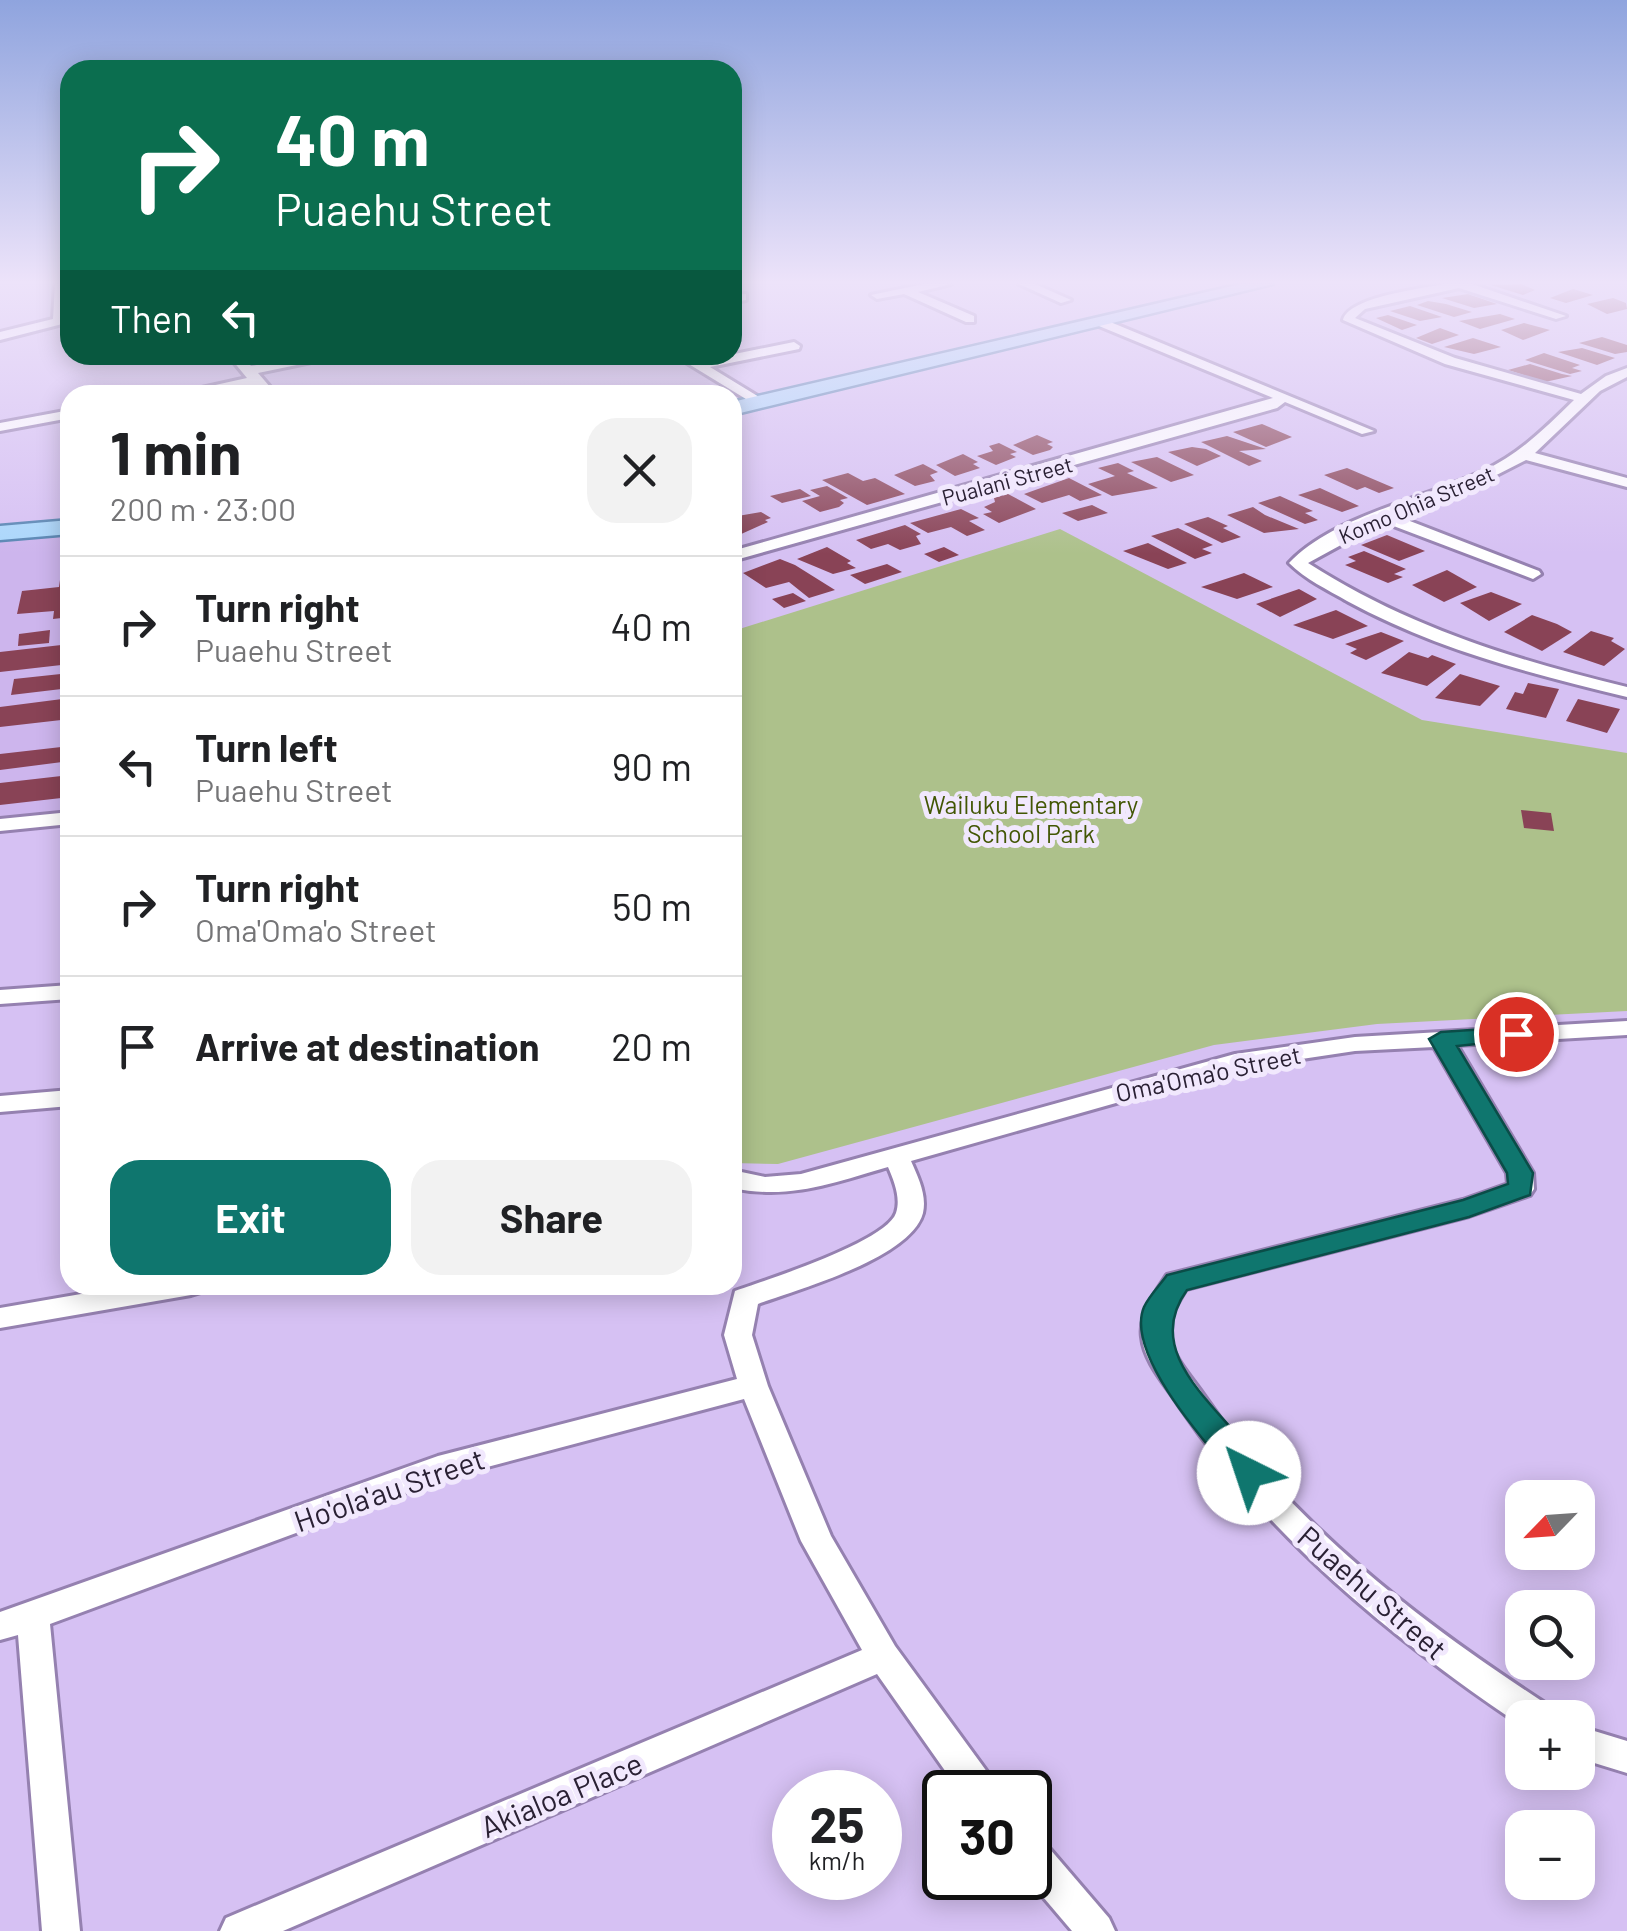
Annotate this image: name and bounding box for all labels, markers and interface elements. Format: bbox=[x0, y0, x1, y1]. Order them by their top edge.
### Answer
text: 40 m bbox=[275, 96, 430, 180]
icon: right bbox=[110, 100, 240, 230]
text: Puaehu Street bbox=[275, 181, 553, 235]
icon: left bbox=[213, 290, 268, 345]
text: Then bbox=[110, 295, 193, 341]
text: 1 min bbox=[110, 415, 241, 487]
button: close bbox=[587, 418, 692, 523]
street label: Pualani Street bbox=[939, 450, 1075, 510]
street label: Komo Ohia Street bbox=[1334, 460, 1498, 548]
text: 200 m · 23:00 bbox=[110, 489, 296, 527]
text: Turn right bbox=[195, 584, 360, 630]
icon: right bbox=[110, 599, 165, 654]
text: 40 m bbox=[611, 603, 692, 649]
text: Puaehu Street bbox=[195, 630, 393, 668]
text: Turn left bbox=[195, 724, 338, 770]
icon: left bbox=[110, 739, 165, 794]
text: 90 m bbox=[612, 743, 692, 789]
text: Puaehu Street bbox=[195, 770, 393, 808]
park label: Wailuku Elementary School Park bbox=[924, 789, 1138, 848]
text: Turn right bbox=[195, 864, 360, 910]
icon: right bbox=[110, 879, 165, 934]
text: 50 m bbox=[612, 883, 692, 929]
text: Oma'Oma'o Street bbox=[195, 910, 437, 948]
pin bbox=[1474, 992, 1559, 1077]
icon: arrive bbox=[1489, 1007, 1544, 1062]
icon: arrive bbox=[110, 1019, 165, 1074]
text: Arrive at destination bbox=[195, 1023, 540, 1069]
text: 20 m bbox=[611, 1023, 692, 1069]
street label: Oma'Oma'o Street bbox=[1112, 1039, 1304, 1107]
button: Exit bbox=[110, 1160, 391, 1275]
button: Share bbox=[411, 1160, 692, 1275]
position arrow bbox=[1197, 1421, 1301, 1525]
street label: Ho'ola'au Street bbox=[289, 1440, 489, 1538]
north arrow bbox=[1505, 1480, 1595, 1570]
map controls bbox=[1505, 1480, 1595, 1900]
street label: Puaehu Street bbox=[1291, 1518, 1455, 1666]
button: search bbox=[1505, 1590, 1595, 1680]
button: + bbox=[1505, 1700, 1595, 1790]
street label: Akialoa Place bbox=[475, 1744, 647, 1844]
speed limit sign: 30 bbox=[922, 1770, 1052, 1900]
text: 25 bbox=[810, 1793, 864, 1853]
button: − bbox=[1505, 1810, 1595, 1900]
text: km/h bbox=[809, 1845, 865, 1875]

